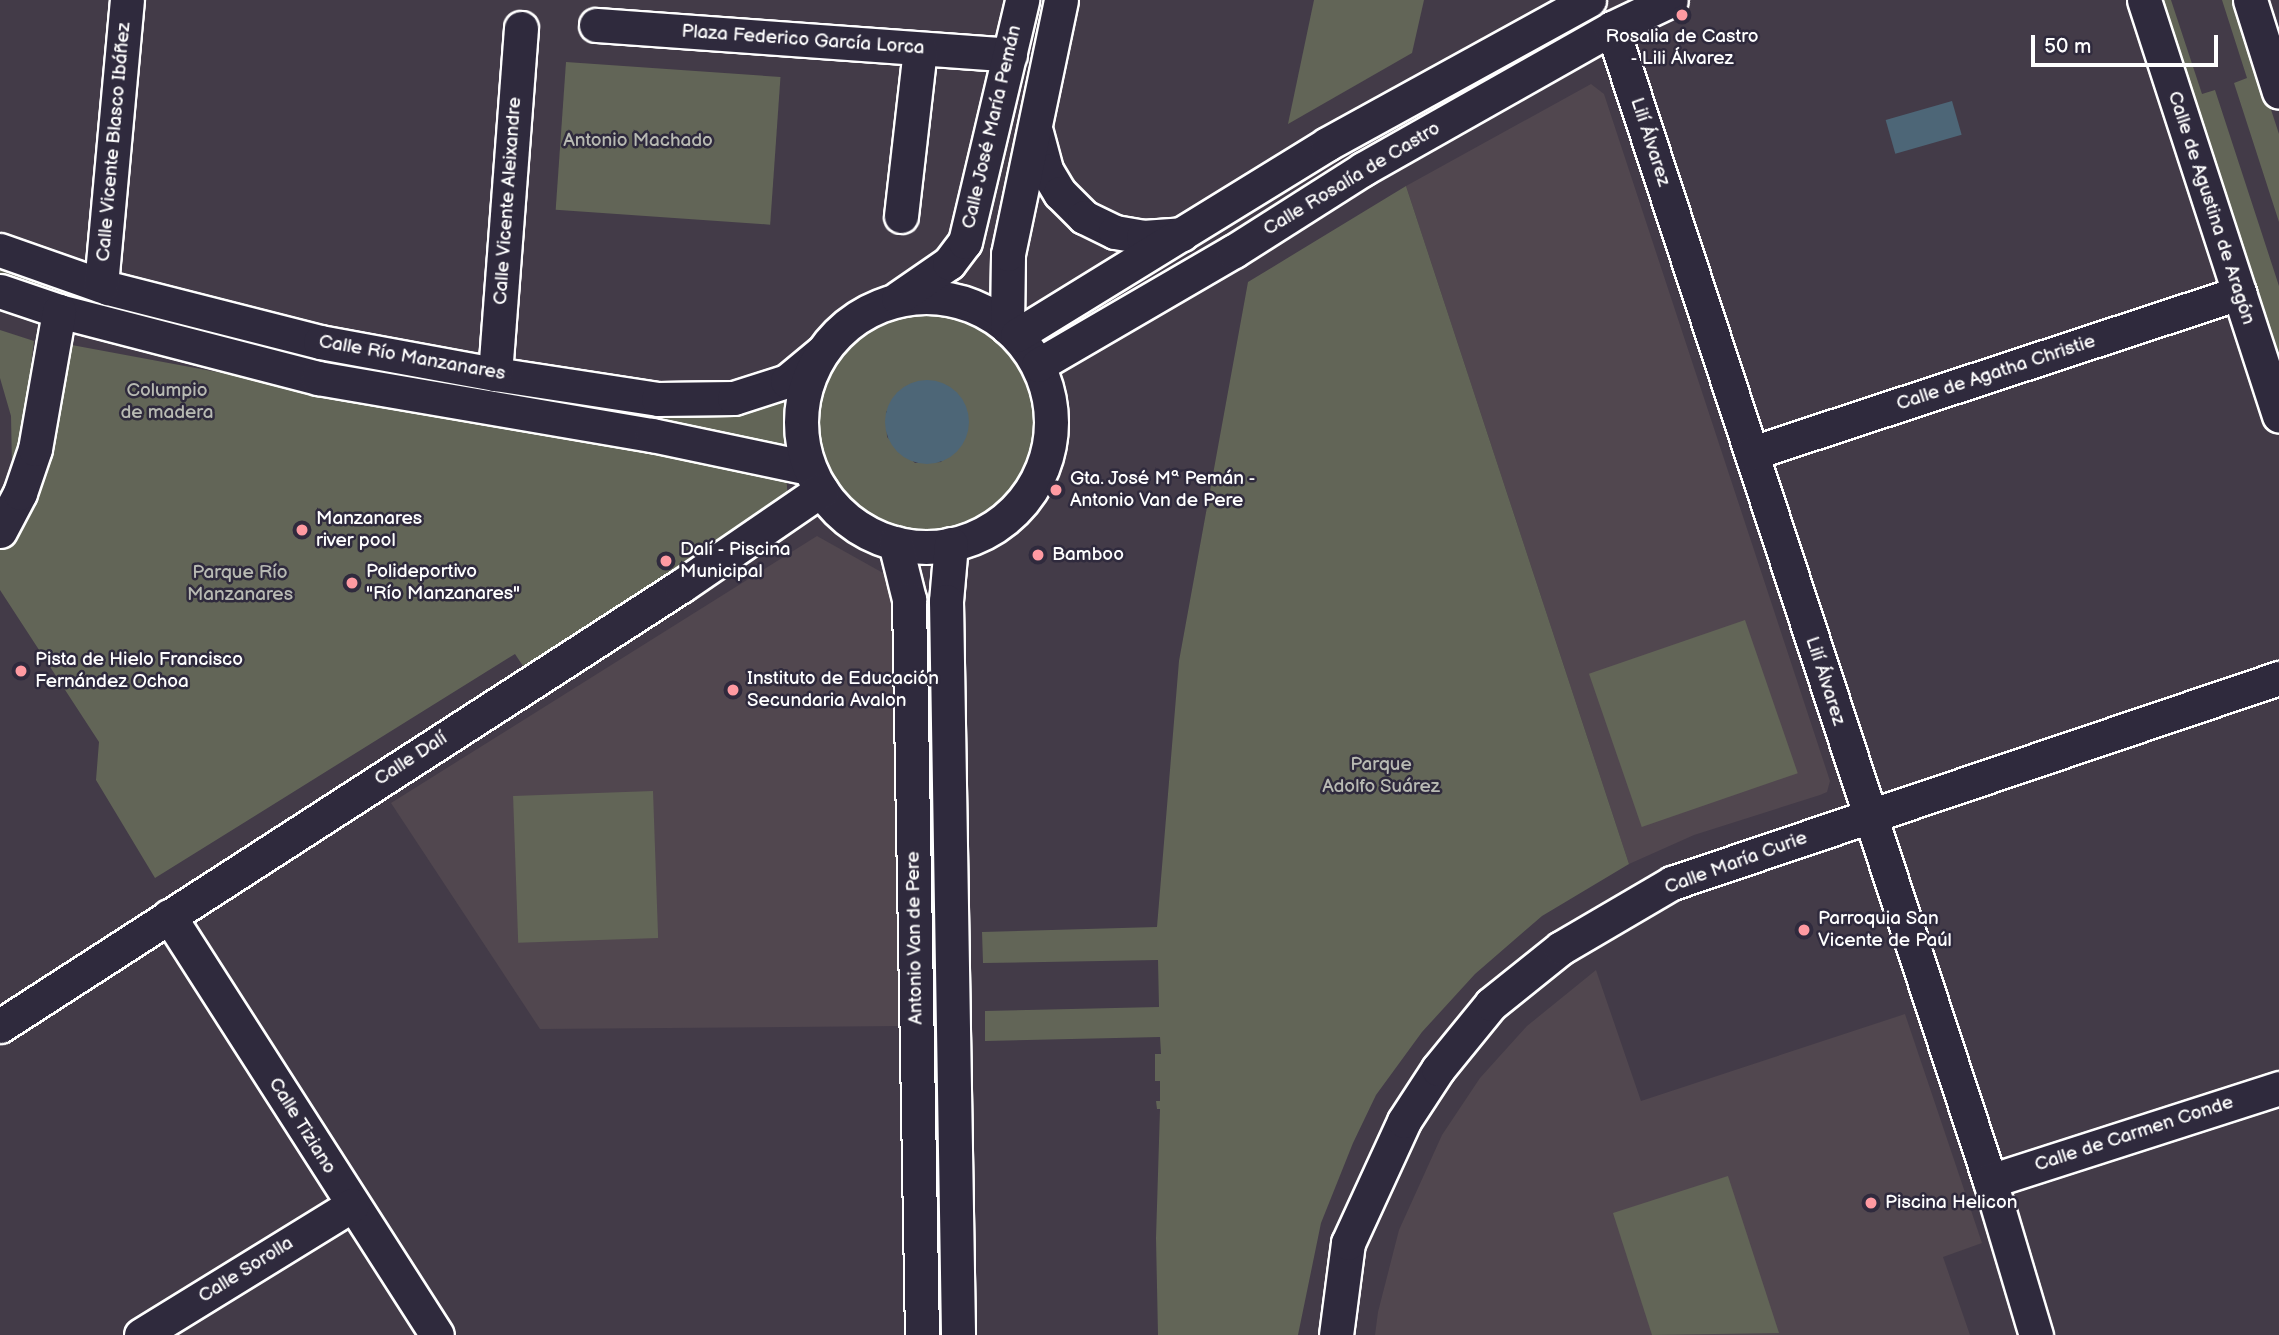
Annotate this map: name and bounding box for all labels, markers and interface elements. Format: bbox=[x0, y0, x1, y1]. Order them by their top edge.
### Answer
marker: Rosalia de Castro - Lili Álvarez bbox=[1674, 7, 1690, 23]
street label: Plaza Federico García Lorca bbox=[681, 20, 925, 60]
street label: Calle Vicente Blasco Ibáñez bbox=[92, 21, 136, 263]
scale bar bbox=[2034, 21, 2221, 65]
street label: Calle José María Pemán bbox=[957, 22, 1027, 232]
place label: Rosalia de Castro - Lili Álvarez bbox=[1605, 26, 1759, 70]
text: 50 m bbox=[2044, 34, 2091, 59]
street label: Calle de Agustina de Aragón bbox=[2162, 88, 2260, 328]
street label: Lilí Álvarez bbox=[1625, 95, 1675, 189]
street label: Calle Vicente Aleixandre bbox=[489, 96, 527, 306]
street label: Calle Rosalía de Castro bbox=[1259, 117, 1445, 241]
park label: Antonio Machado bbox=[563, 130, 713, 152]
street label: Calle Río Manzanares bbox=[317, 330, 507, 386]
street label: Calle de Agatha Christie bbox=[1894, 330, 2098, 416]
park label: Columpio de madera bbox=[120, 380, 214, 424]
place label: Gta. José Mª Pemán - Antonio Van de Pere bbox=[1070, 468, 1257, 512]
marker: Gta. José Mª Pemán - Antonio Van de Pere bbox=[1048, 482, 1064, 498]
place label: Manzanares river pool bbox=[316, 508, 422, 552]
marker: Manzanares river pool bbox=[294, 522, 310, 538]
place label: Dalí - Piscina Municipal bbox=[680, 539, 792, 583]
place label: Bamboo bbox=[1052, 544, 1124, 566]
marker: Bamboo bbox=[1030, 547, 1046, 563]
marker: Dalí - Piscina Municipal bbox=[658, 553, 674, 569]
place label: Polideportivo "Río Manzanares" bbox=[366, 561, 520, 605]
park label: Parque Río Manzanares bbox=[187, 562, 293, 606]
marker: Polideportivo "Río Manzanares" bbox=[344, 575, 360, 591]
street label: Lilí Álvarez bbox=[1800, 634, 1850, 728]
place label: Pista de Hielo Francisco Fernández Ochoa bbox=[35, 649, 243, 693]
marker: Pista de Hielo Francisco Fernández Ochoa bbox=[13, 663, 29, 679]
place label: Instituto de Educación Secundaria Avalon bbox=[747, 668, 939, 712]
marker: Instituto de Educación Secundaria Avalon bbox=[725, 682, 741, 698]
street label: Calle Dalí bbox=[370, 727, 452, 791]
park label: Parque Adolfo Suárez bbox=[1322, 754, 1440, 798]
street label: Calle María Curie bbox=[1662, 827, 1810, 899]
street label: Antonio Van de Pere bbox=[902, 851, 928, 1025]
place label: Parroquia San Vicente de Paúl bbox=[1818, 908, 1952, 952]
marker: Parroquia San Vicente de Paúl bbox=[1796, 922, 1812, 938]
street label: Calle Tiziano bbox=[263, 1073, 341, 1179]
street label: Calle de Carmen Conde bbox=[2032, 1091, 2236, 1177]
place label: Piscina Helicon bbox=[1885, 1192, 2017, 1214]
marker: Piscina Helicon bbox=[1863, 1195, 1879, 1211]
street label: Calle Sorolla bbox=[194, 1232, 298, 1308]

